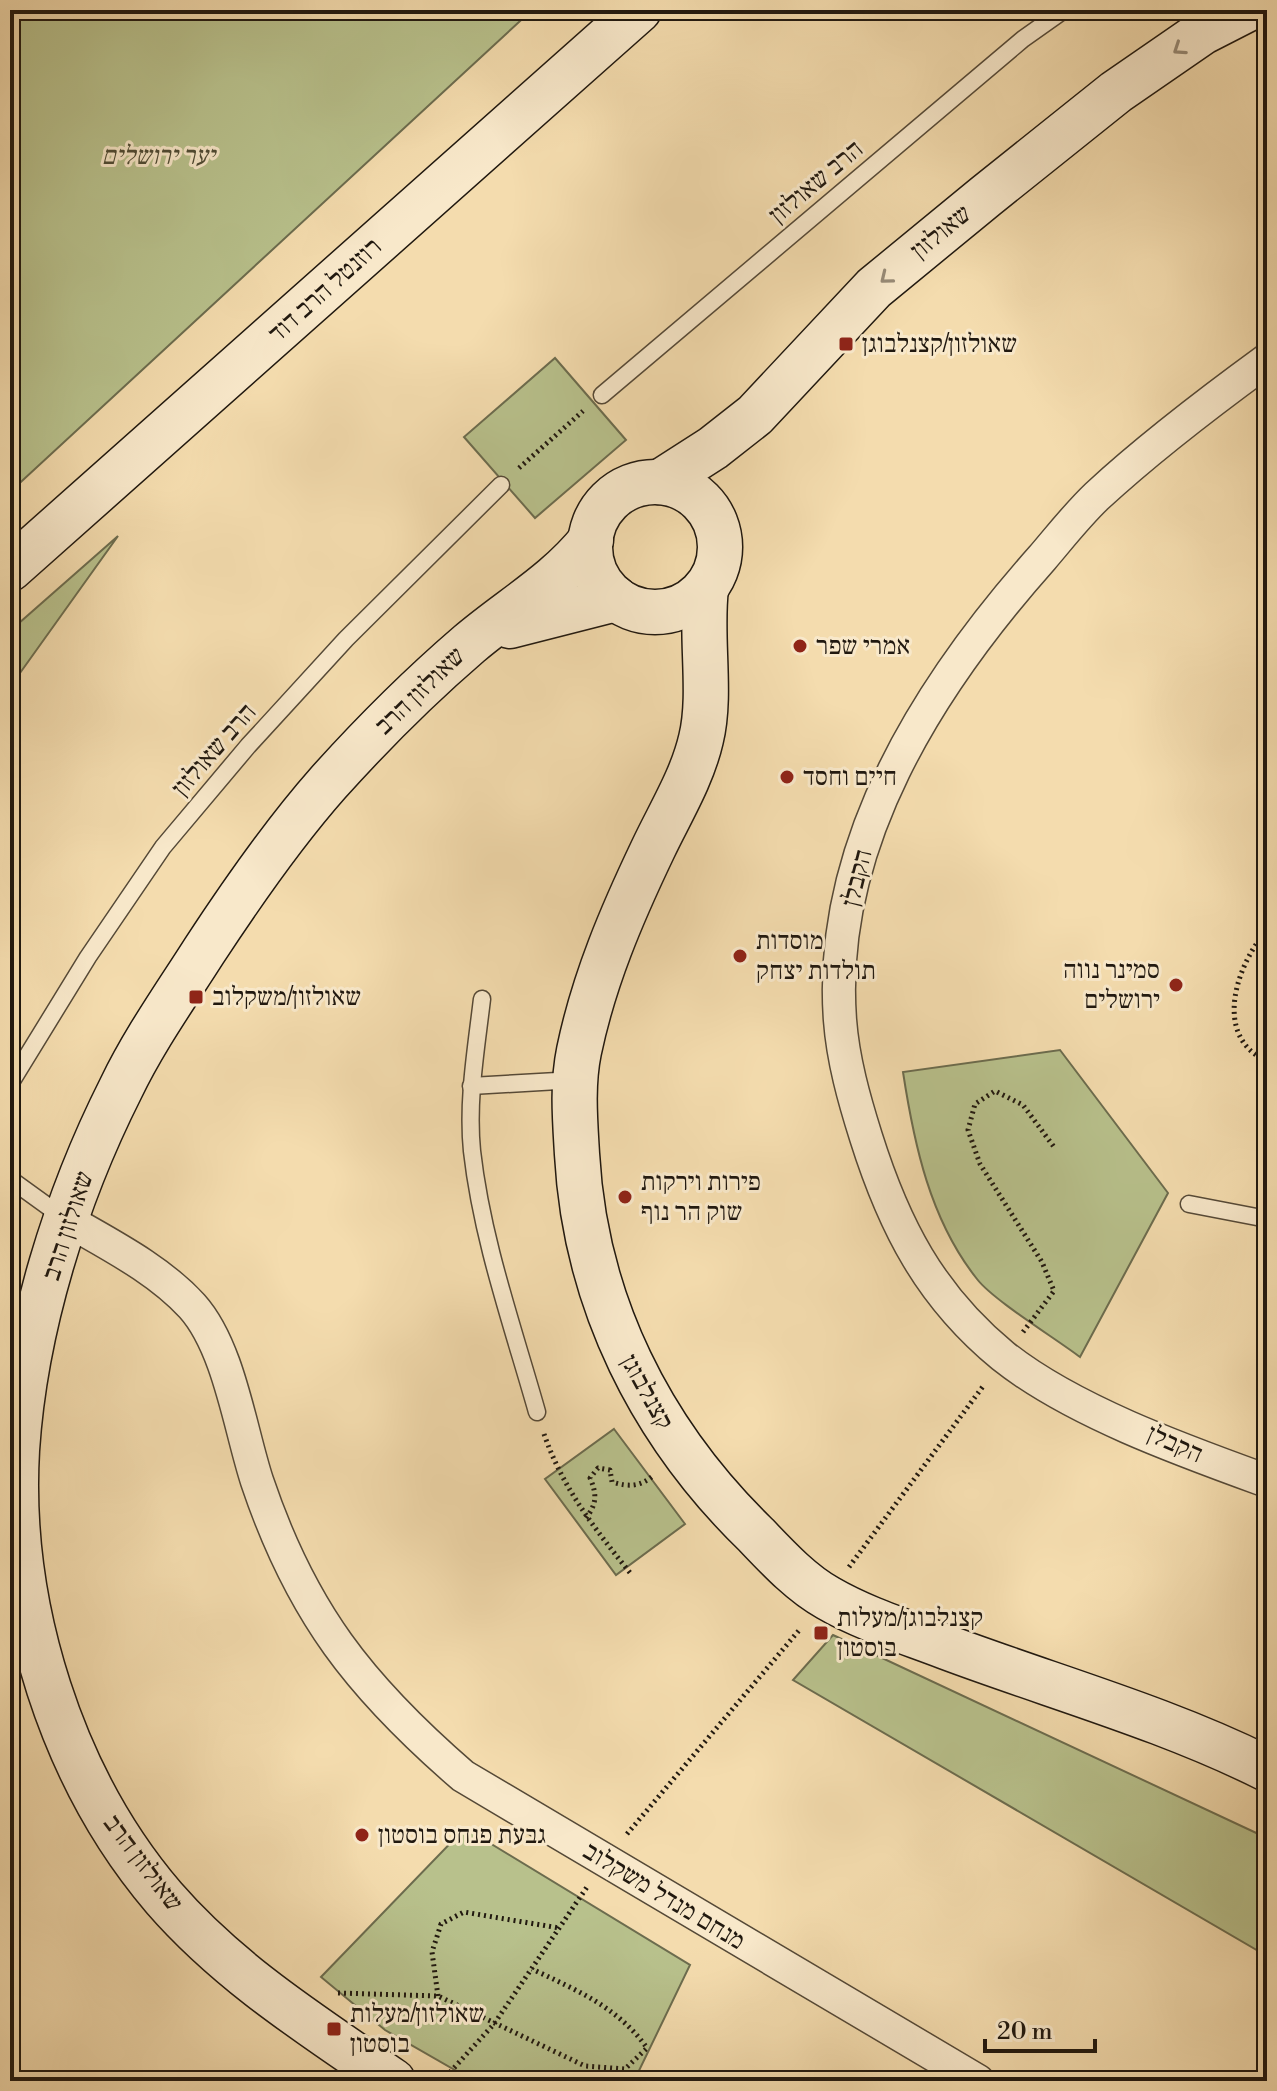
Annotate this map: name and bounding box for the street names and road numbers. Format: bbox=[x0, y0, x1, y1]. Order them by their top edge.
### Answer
street label: הרב שאולזון bbox=[762, 133, 870, 231]
street label: שאולזון bbox=[904, 198, 978, 266]
street label: רוזנטל הרב דוד bbox=[262, 231, 388, 349]
street label: שאולזון הרב bbox=[368, 640, 472, 742]
street label: הרב שאולזון bbox=[165, 697, 263, 803]
street label: הקבלן bbox=[834, 846, 880, 910]
street label: שאולזון הרב bbox=[35, 1167, 101, 1285]
street label: קצנלבוגן bbox=[613, 1349, 681, 1435]
street label: הקבלן bbox=[1142, 1418, 1208, 1470]
street label: שאולזון הרב bbox=[96, 1808, 190, 1918]
street label: מנחם מנדל משקלוב bbox=[577, 1835, 751, 1957]

